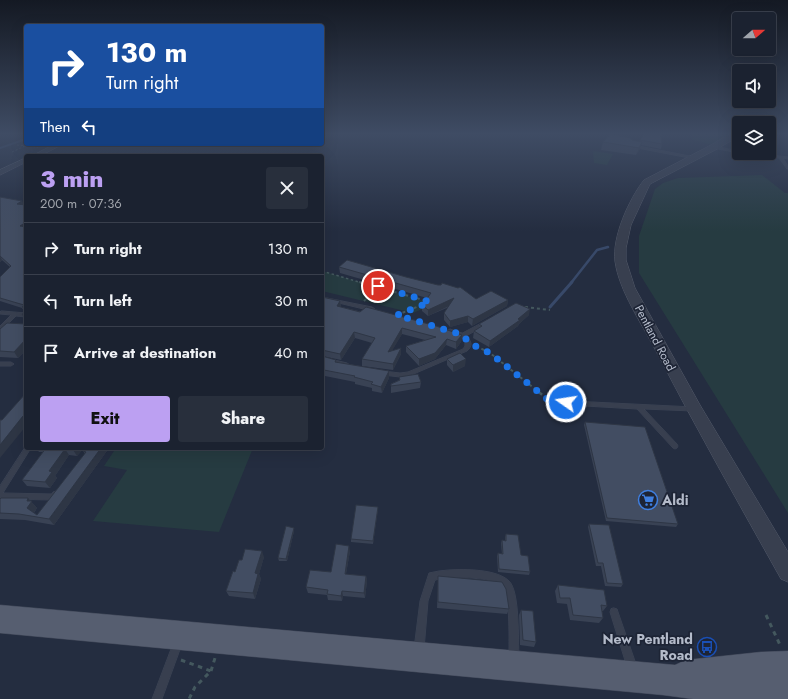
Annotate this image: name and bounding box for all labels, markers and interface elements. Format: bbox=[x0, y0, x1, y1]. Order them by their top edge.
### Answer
north arrow bbox=[732, 12, 776, 56]
map controls bbox=[732, 12, 776, 160]
text: 130 m bbox=[106, 32, 188, 73]
icon: right bbox=[40, 40, 92, 92]
button: sound bbox=[732, 64, 776, 108]
text: Turn right bbox=[106, 70, 178, 96]
text: Then bbox=[40, 116, 70, 138]
icon: left bbox=[78, 116, 100, 138]
button: layers bbox=[732, 116, 776, 160]
text: 3 min bbox=[40, 161, 104, 196]
button: close bbox=[266, 167, 308, 209]
text: 200 m · 07:36 bbox=[40, 194, 122, 213]
icon: right bbox=[40, 238, 62, 260]
text: Turn right bbox=[74, 238, 142, 260]
text: 130 m bbox=[268, 238, 308, 260]
pin bbox=[361, 269, 395, 303]
icon: arrive bbox=[367, 275, 389, 297]
icon: left bbox=[40, 290, 62, 312]
text: Turn left bbox=[74, 290, 132, 312]
text: 30 m bbox=[275, 290, 308, 312]
street label: Pentland Road bbox=[630, 302, 680, 374]
icon: arrive bbox=[40, 342, 62, 364]
text: Arrive at destination bbox=[74, 342, 216, 364]
text: 40 m bbox=[274, 342, 308, 364]
position arrow bbox=[545, 381, 587, 423]
button: Exit bbox=[40, 396, 170, 442]
button: Share bbox=[178, 396, 308, 442]
supermarket icon: Aldi bbox=[637, 489, 659, 511]
place label: Aldi bbox=[661, 490, 689, 510]
place label: New Pentland Road bbox=[602, 629, 693, 665]
bus stop icon: New Pentland Road bbox=[696, 636, 718, 658]

